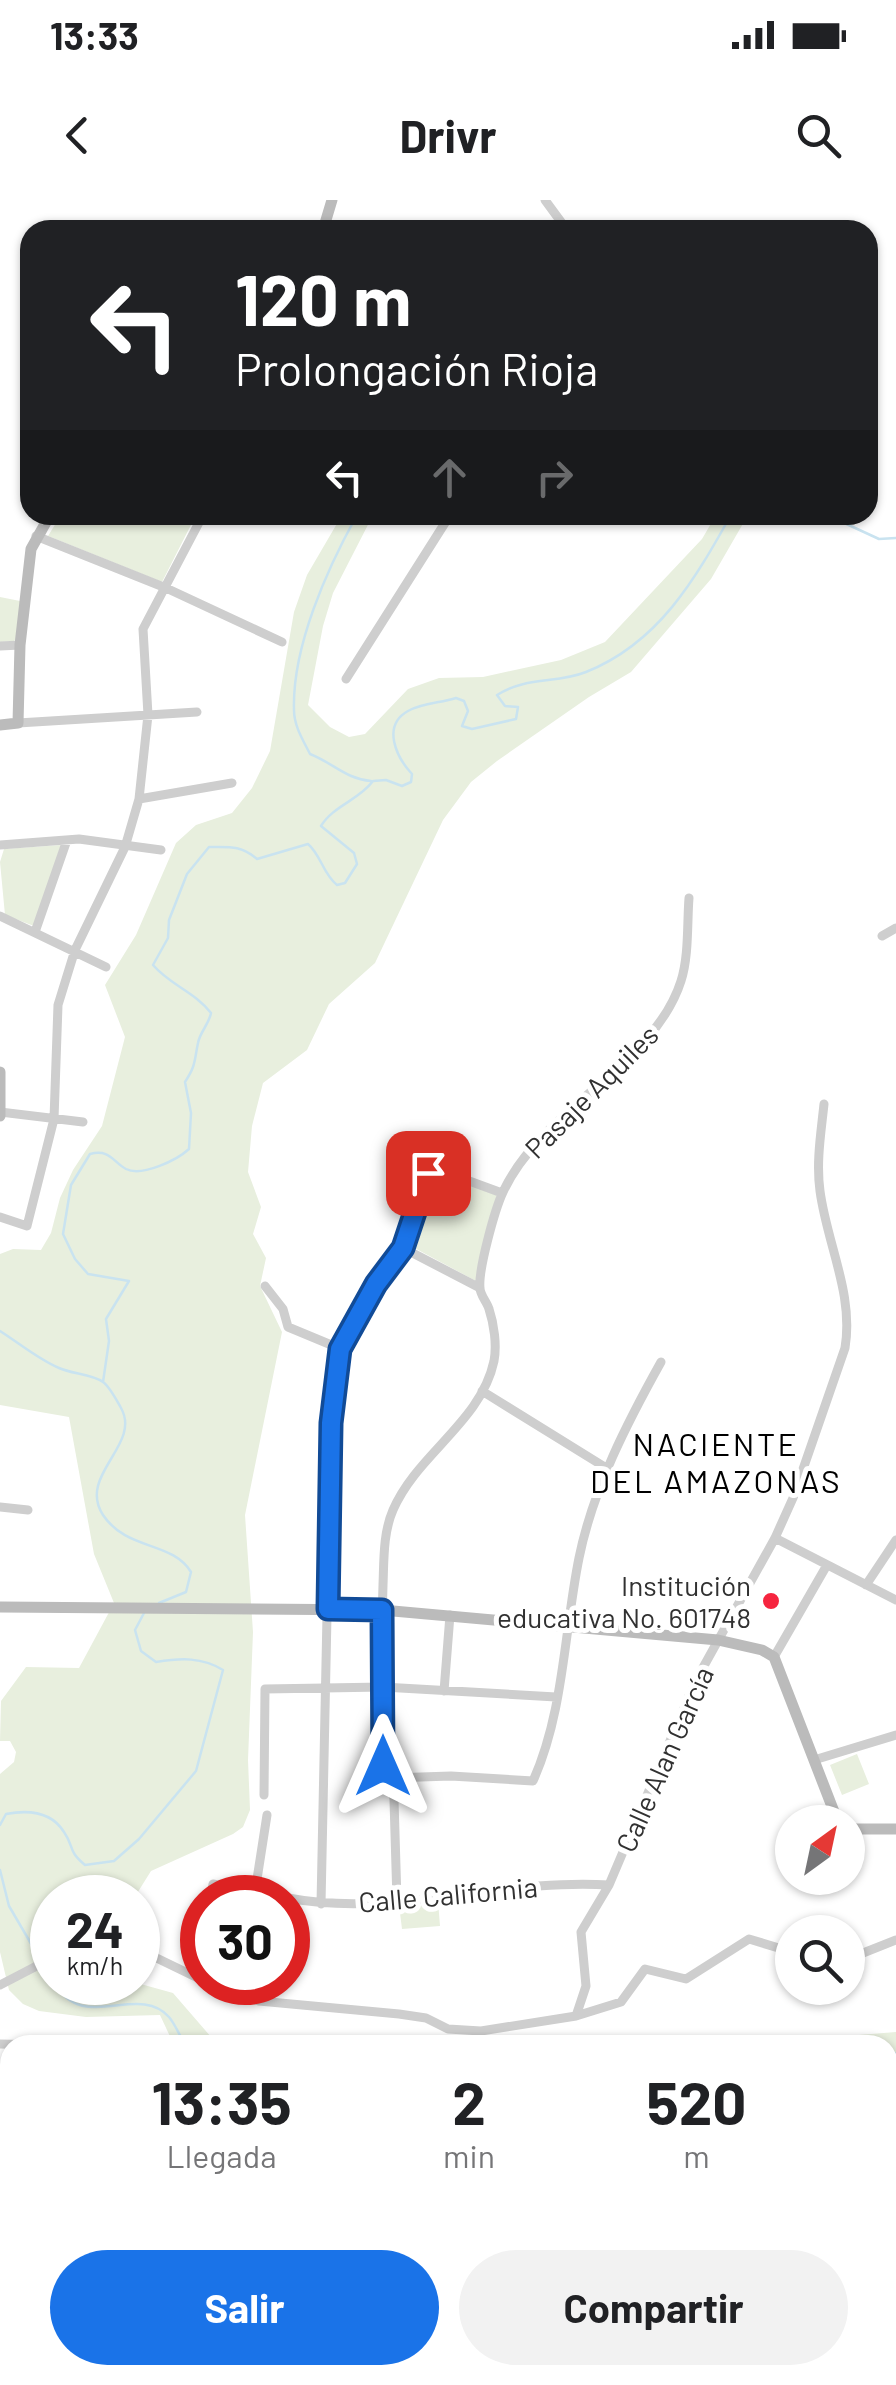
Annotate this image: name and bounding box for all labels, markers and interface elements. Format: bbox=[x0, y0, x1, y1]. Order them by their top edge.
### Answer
text: 13:33 bbox=[50, 12, 139, 58]
icon: back bbox=[50, 108, 105, 163]
text: Drivr bbox=[399, 108, 497, 162]
icon: search bbox=[791, 108, 846, 163]
text: 120 m bbox=[235, 256, 411, 340]
icon: left bbox=[70, 260, 200, 390]
text: Prolongación Rioja bbox=[235, 341, 598, 395]
icon: left bbox=[317, 450, 372, 505]
icon: ahead bbox=[422, 450, 477, 505]
icon: right bbox=[527, 450, 582, 505]
street label: Pasaje Aquiles bbox=[517, 1017, 665, 1165]
pin bbox=[386, 1131, 471, 1216]
icon: arrive bbox=[401, 1146, 456, 1201]
district label: NACIENTE DEL AMAZONAS bbox=[590, 1424, 842, 1499]
place label: Institución educativa No. 601748 bbox=[497, 1568, 751, 1634]
marker: Institución educativa No. 601748 bbox=[760, 1590, 782, 1612]
street label: Calle Alan García bbox=[608, 1661, 720, 1857]
position arrow bbox=[331, 1714, 435, 1818]
north arrow bbox=[775, 1805, 865, 1895]
map controls bbox=[775, 1805, 865, 2005]
street label: Calle California bbox=[357, 1869, 539, 1919]
speed limit sign: 30 bbox=[180, 1875, 310, 2005]
text: 24 bbox=[66, 1898, 124, 1958]
button: search bbox=[775, 1915, 865, 2005]
text: km/h bbox=[67, 1950, 123, 1980]
text: 13:35 bbox=[151, 2065, 292, 2137]
text: 2 bbox=[452, 2065, 486, 2137]
text: 520 bbox=[646, 2065, 747, 2137]
text: Llegada bbox=[167, 2136, 277, 2174]
text: min bbox=[443, 2136, 495, 2174]
text: m bbox=[683, 2136, 710, 2174]
button: Salir bbox=[50, 2250, 439, 2365]
button: Compartir bbox=[459, 2250, 848, 2365]

